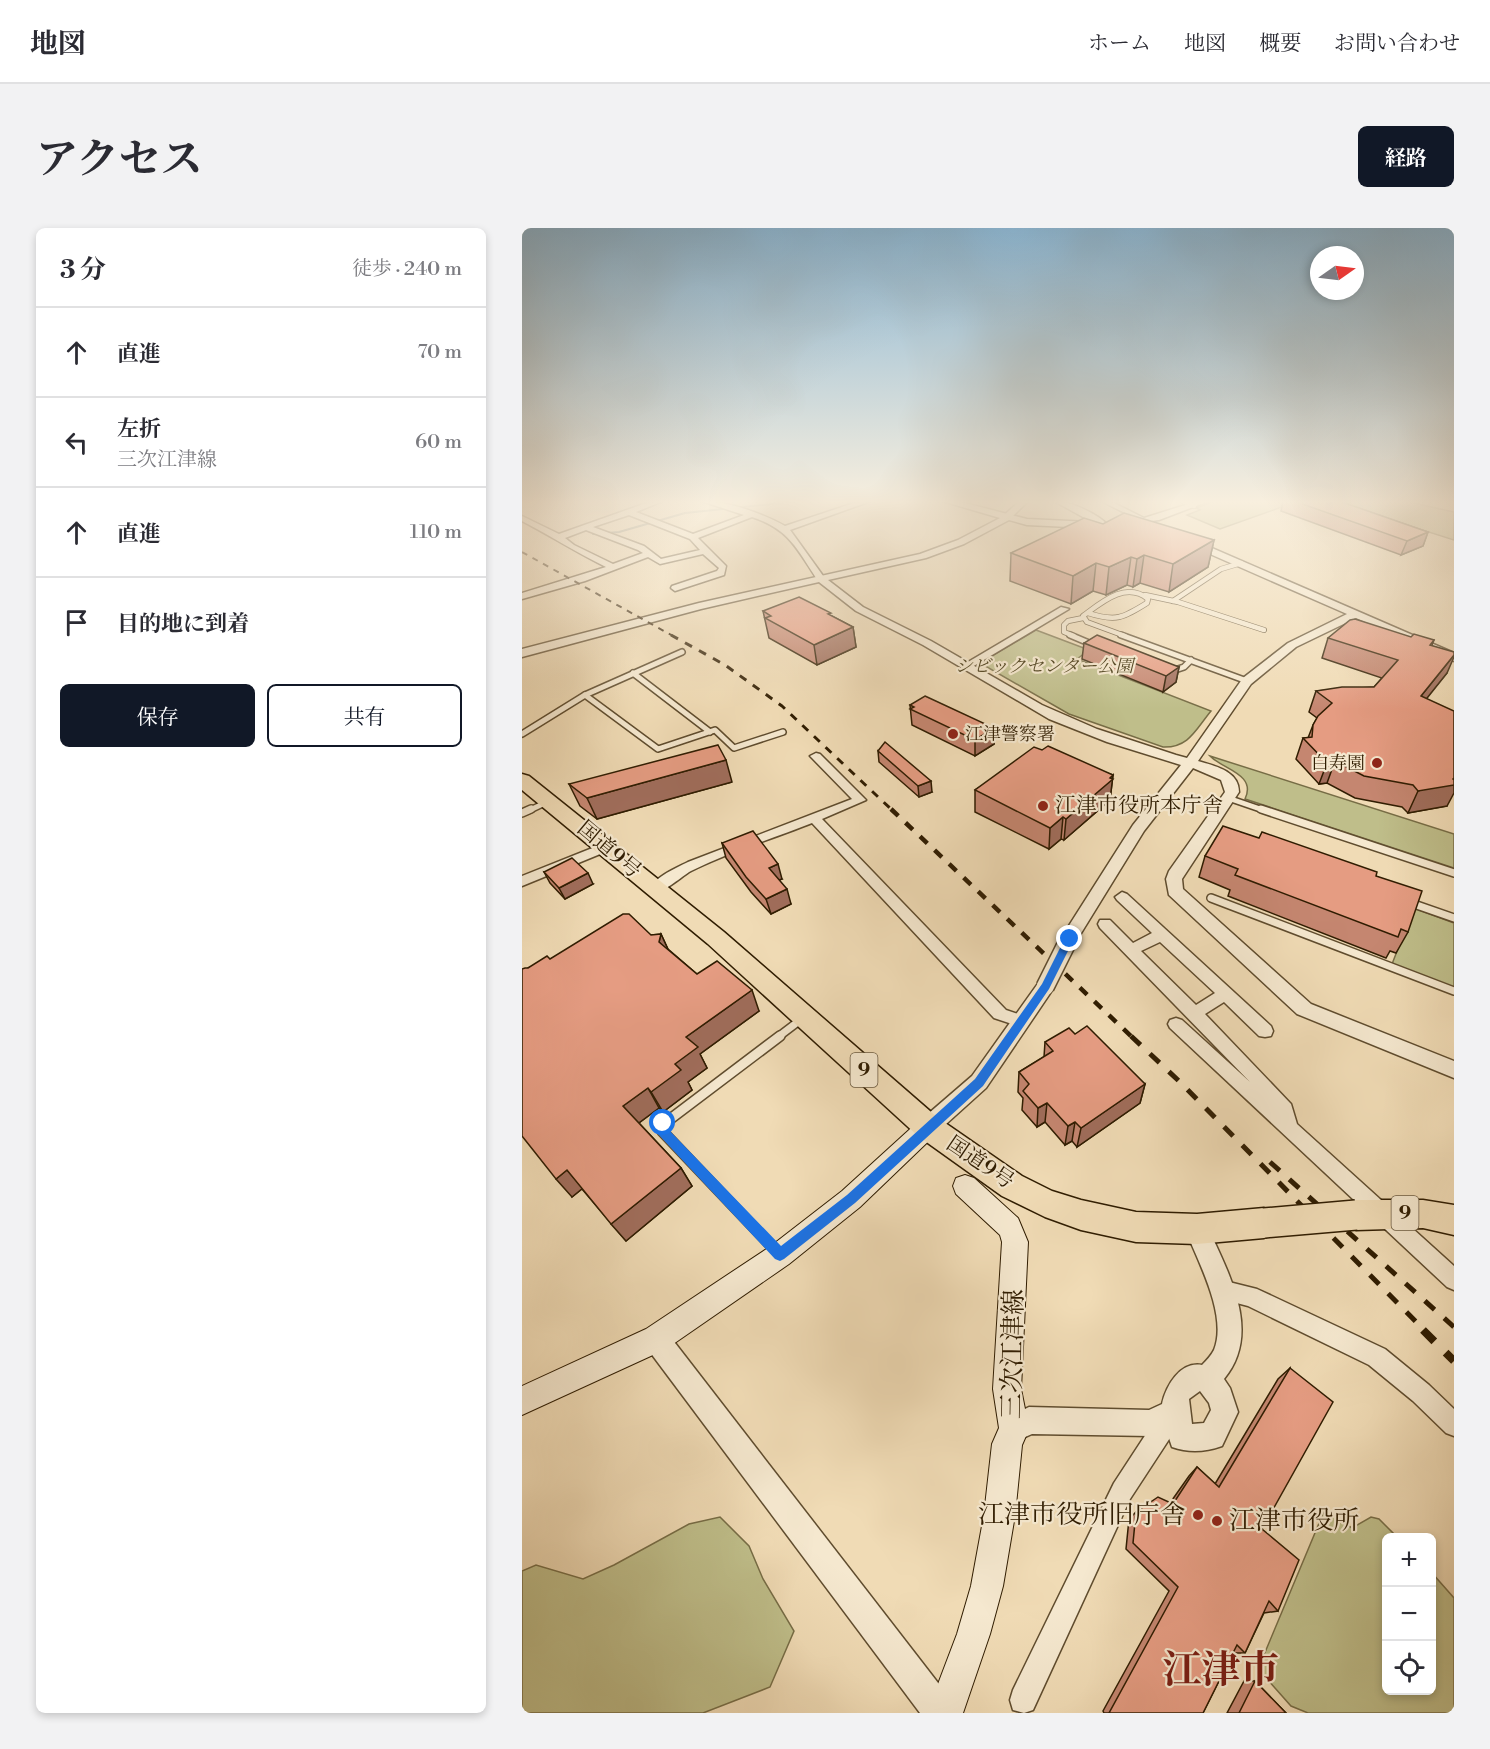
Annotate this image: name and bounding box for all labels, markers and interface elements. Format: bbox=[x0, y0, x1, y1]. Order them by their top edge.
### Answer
text: 地図 bbox=[30, 27, 86, 62]
text: ホーム bbox=[1088, 31, 1151, 57]
text: 地図 bbox=[1184, 31, 1226, 57]
text: 概要 bbox=[1259, 31, 1301, 57]
text: お問い合わせ bbox=[1334, 31, 1460, 57]
button: 経路 bbox=[1358, 126, 1454, 187]
text: アクセス bbox=[36, 134, 203, 187]
north arrow bbox=[1310, 246, 1364, 300]
text: 3 分 bbox=[60, 254, 106, 286]
text: 徒歩 · 240 m bbox=[352, 257, 462, 282]
icon: ahead bbox=[60, 336, 93, 369]
text: 70 m bbox=[418, 340, 462, 365]
text: 直進 bbox=[117, 341, 161, 368]
text: 左折 bbox=[117, 416, 161, 443]
icon: left bbox=[60, 426, 93, 459]
text: 60 m bbox=[415, 430, 462, 455]
text: 三次江津線 bbox=[117, 448, 217, 473]
icon: ahead bbox=[60, 516, 93, 549]
text: 110 m bbox=[410, 520, 462, 545]
text: 直進 bbox=[117, 521, 161, 548]
icon: arrive bbox=[60, 606, 93, 639]
text: 目的地に到着 bbox=[117, 611, 249, 638]
park label: シビックセンター公園 bbox=[955, 655, 1136, 678]
button: 保存 bbox=[60, 684, 255, 747]
button: 共有 bbox=[267, 684, 462, 747]
place label: 江津警察署 bbox=[965, 723, 1055, 746]
marker: 江津警察署 bbox=[946, 727, 960, 741]
place label: 白寿園 bbox=[1311, 752, 1365, 775]
marker: 白寿園 bbox=[1370, 756, 1384, 770]
place label: 江津市役所本庁舎 bbox=[1055, 793, 1223, 819]
marker: 江津市役所本庁舎 bbox=[1036, 799, 1050, 813]
street label: 国道9号 bbox=[572, 816, 646, 884]
route end bbox=[1056, 925, 1082, 951]
road number: 9 bbox=[850, 1053, 878, 1087]
route start bbox=[649, 1109, 675, 1135]
street label: 国道9号 bbox=[941, 1131, 1019, 1195]
road number: 9 bbox=[1392, 1196, 1418, 1230]
street label: 三次江津線 bbox=[996, 1289, 1030, 1419]
place label: 江津市役所旧庁舎 bbox=[978, 1499, 1186, 1531]
place label: 江津市役所 bbox=[1229, 1505, 1359, 1537]
marker: 江津市役所旧庁舎 bbox=[1191, 1508, 1205, 1522]
marker: 江津市役所 bbox=[1210, 1514, 1224, 1528]
map controls bbox=[1382, 1533, 1436, 1695]
button: + bbox=[1382, 1533, 1436, 1587]
button: − bbox=[1382, 1587, 1436, 1641]
button: locate bbox=[1382, 1641, 1436, 1695]
district label: 江津市 bbox=[1162, 1647, 1280, 1696]

